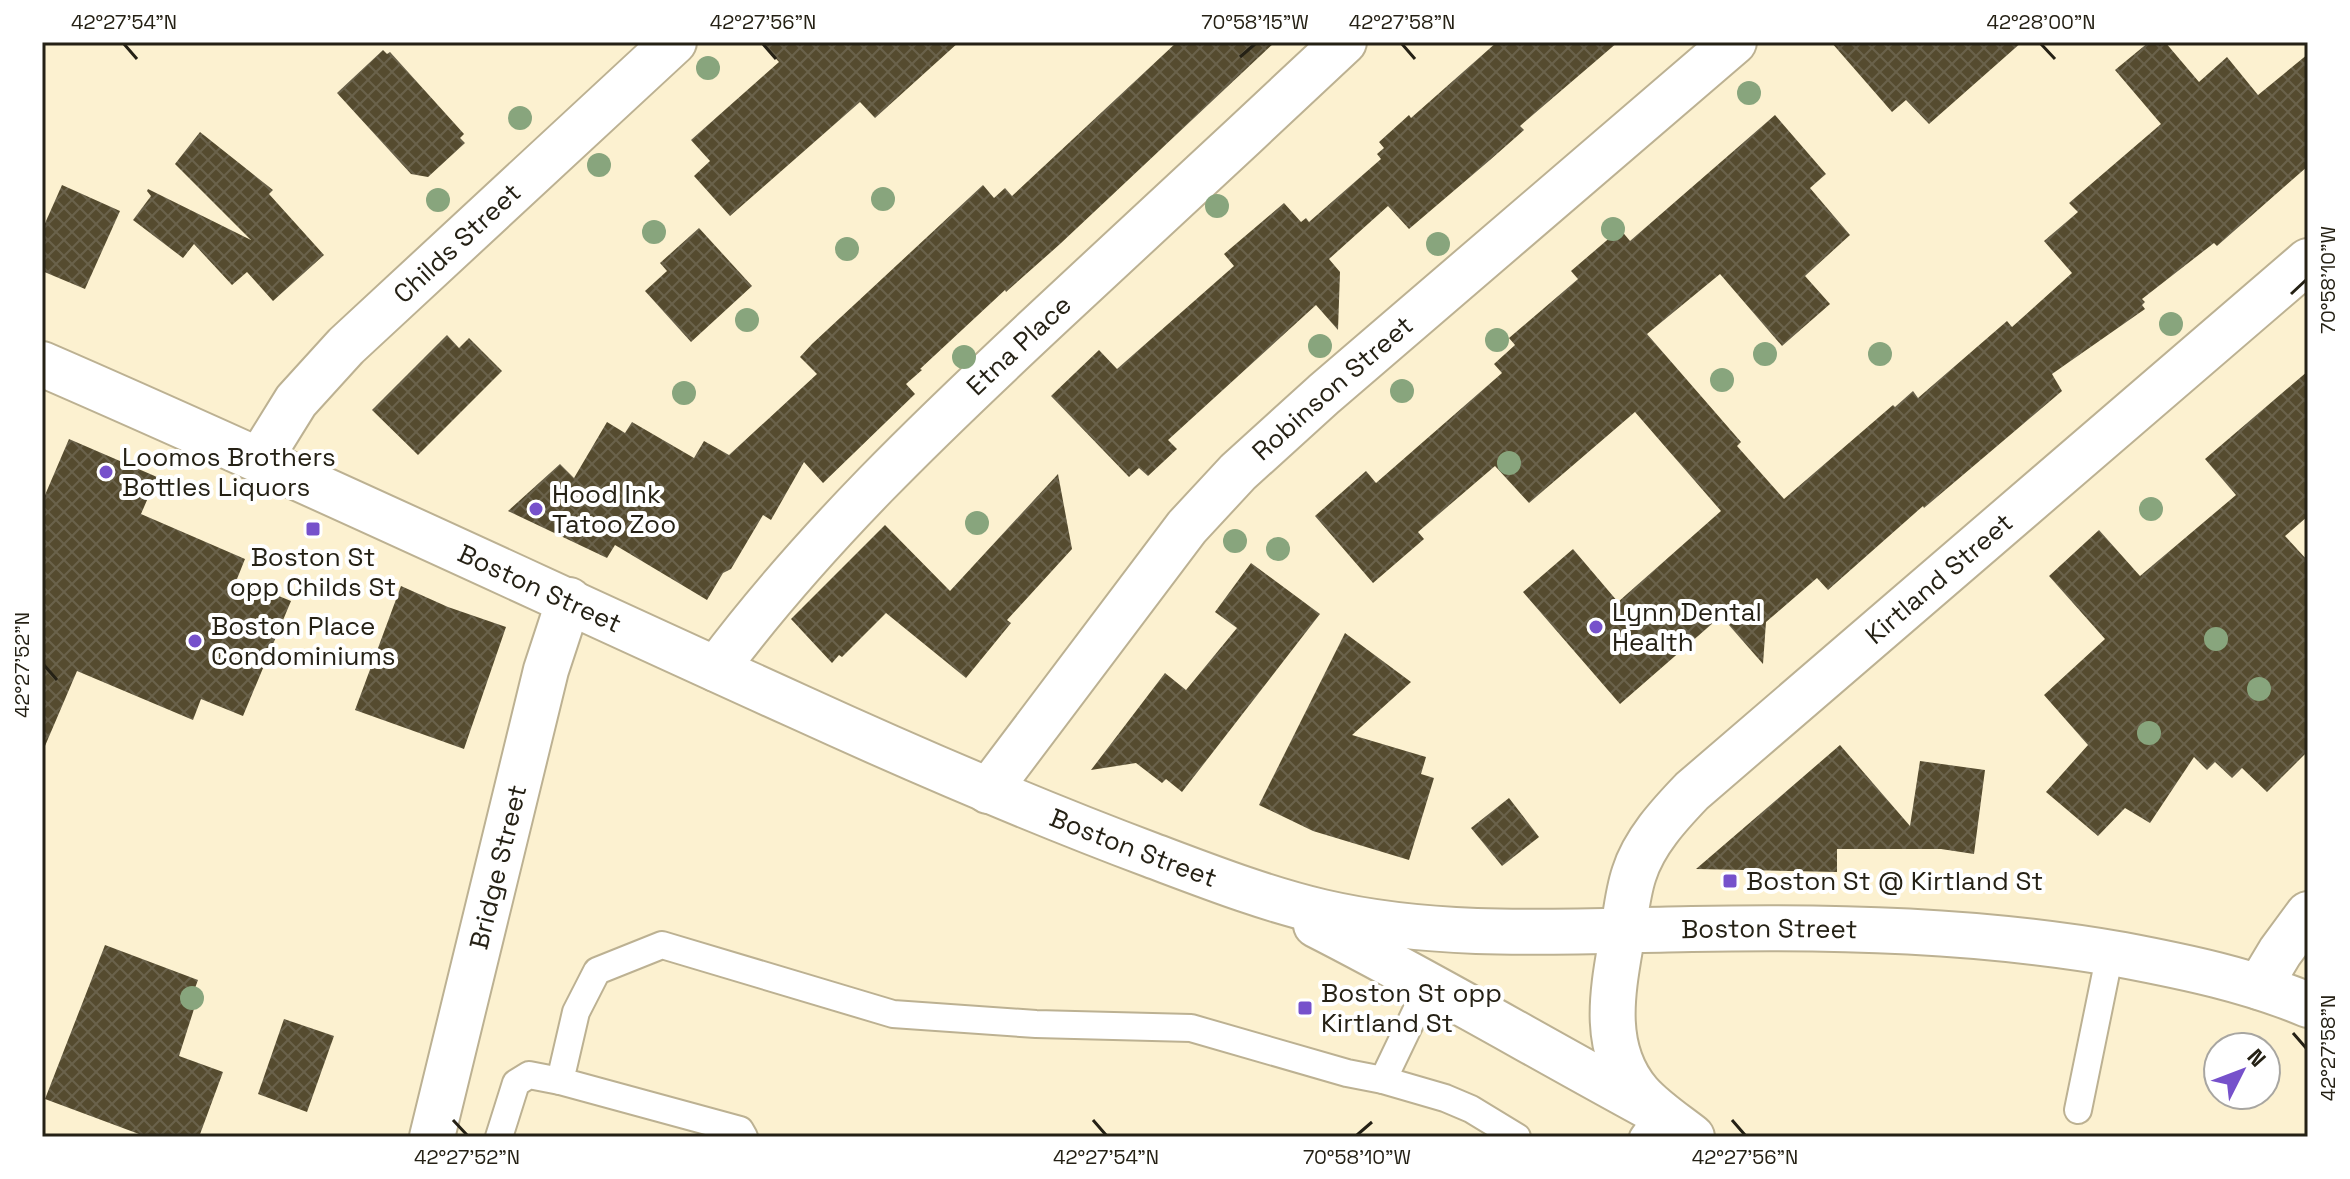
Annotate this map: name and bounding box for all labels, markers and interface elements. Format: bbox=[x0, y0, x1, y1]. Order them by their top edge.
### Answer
text: 42°27'54"N bbox=[71, 9, 177, 35]
text: 42°27'56"N bbox=[710, 9, 816, 35]
text: 70°58'15"W bbox=[1201, 9, 1309, 35]
text: 42°27'58"N bbox=[1349, 9, 1455, 35]
text: 42°28'00"N bbox=[1986, 9, 2096, 35]
street label: Childs Street bbox=[386, 176, 528, 311]
text: 70°58'10"W bbox=[2315, 226, 2341, 334]
street label: Etna Place bbox=[959, 288, 1079, 403]
street label: Robinson Street bbox=[1245, 308, 1420, 468]
place label: Loomos Brothers Bottles Liquors bbox=[122, 440, 336, 504]
marker: Loomos Brothers Bottles Liquors bbox=[97, 463, 115, 481]
place label: Hood Ink Tatoo Zoo bbox=[552, 477, 676, 541]
marker: Hood Ink Tatoo Zoo bbox=[527, 500, 545, 518]
street label: Kirtland Street bbox=[1858, 506, 2020, 652]
marker: Boston St opp Childs St bbox=[304, 520, 322, 538]
street label: Boston Street bbox=[452, 536, 627, 641]
place label: Boston St opp Childs St bbox=[230, 540, 396, 604]
place label: Lynn Dental Health bbox=[1612, 595, 1762, 659]
place label: Boston Place Condominiums bbox=[211, 609, 396, 673]
text: 42°27'52"N bbox=[9, 612, 35, 718]
marker: Lynn Dental Health bbox=[1587, 618, 1605, 636]
marker: Boston Place Condominiums bbox=[186, 632, 204, 650]
street label: Bridge Street bbox=[461, 781, 534, 953]
street label: Boston Street bbox=[1045, 800, 1222, 895]
place label: Boston St @ Kirtland St bbox=[1746, 864, 2043, 898]
marker: Boston St @ Kirtland St bbox=[1721, 872, 1739, 890]
street label: Boston Street bbox=[1681, 911, 1858, 946]
place label: Boston St opp Kirtland St bbox=[1321, 976, 1502, 1040]
text: 42°27'58"N bbox=[2315, 995, 2341, 1101]
marker: Boston St opp Kirtland St bbox=[1296, 999, 1314, 1017]
north arrow bbox=[2202, 1031, 2282, 1111]
text: N bbox=[2242, 1043, 2272, 1072]
text: 42°27'52"N bbox=[414, 1144, 520, 1170]
text: 42°27'54"N bbox=[1053, 1144, 1159, 1170]
text: 70°58'10"W bbox=[1303, 1144, 1411, 1170]
text: 42°27'56"N bbox=[1692, 1144, 1798, 1170]

